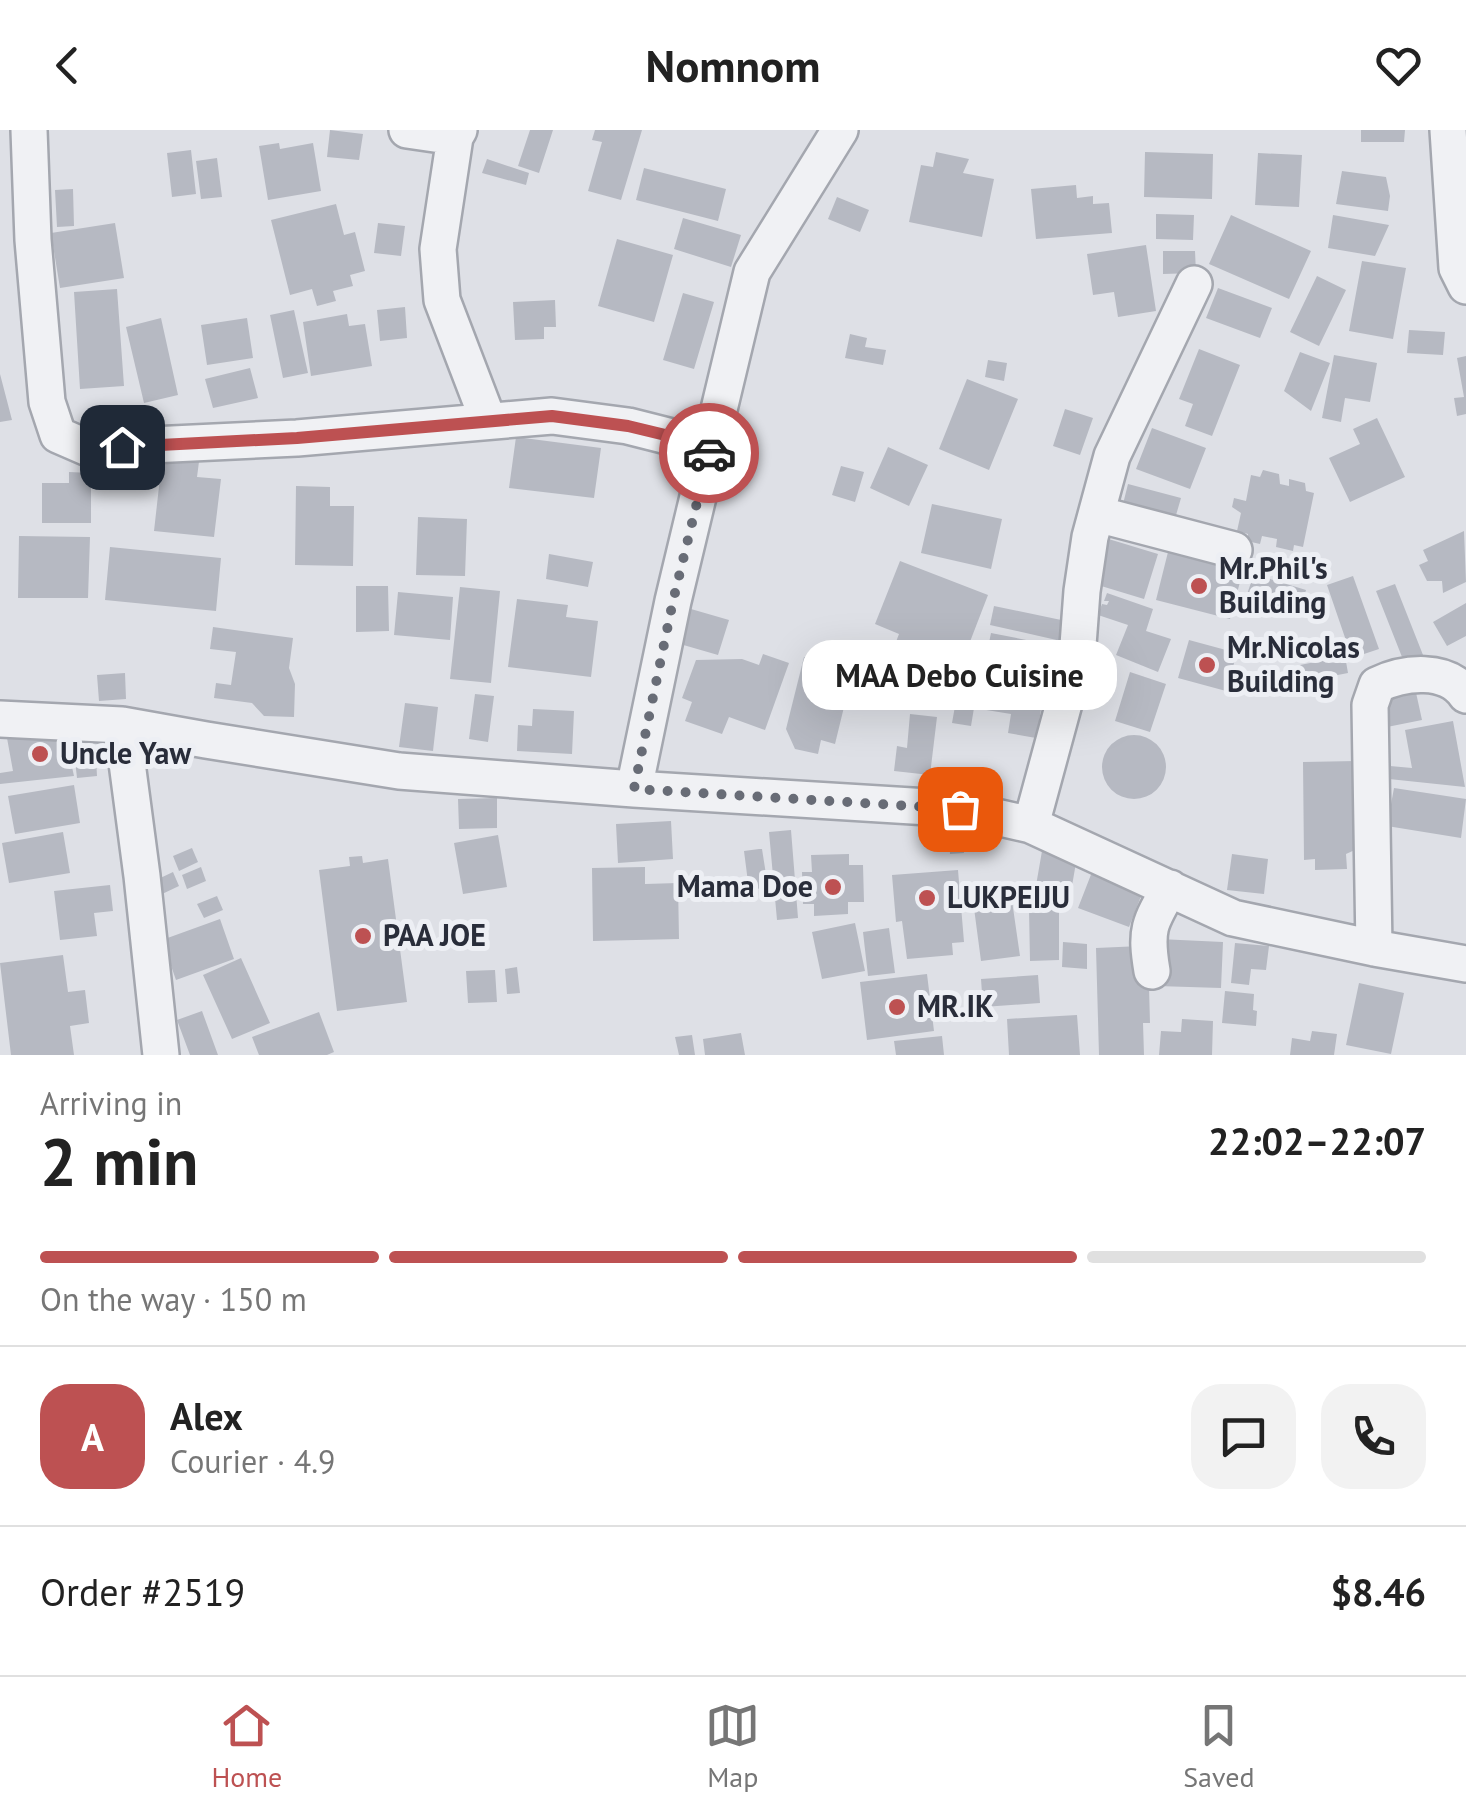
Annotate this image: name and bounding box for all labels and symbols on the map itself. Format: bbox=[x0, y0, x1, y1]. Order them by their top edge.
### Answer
courier bbox=[659, 403, 759, 503]
pin bbox=[80, 405, 165, 490]
place label: Mr.Phil's Building bbox=[1219, 548, 1328, 621]
marker: Mr.Phil's Building bbox=[1188, 575, 1210, 597]
place label: Mr.Nicolas Building bbox=[1227, 627, 1360, 700]
callout: MAA Debo Cuisine bbox=[802, 639, 1118, 709]
marker: Mr.Nicolas Building bbox=[1196, 654, 1218, 676]
place label: Uncle Yaw bbox=[60, 733, 191, 772]
marker: Uncle Yaw bbox=[29, 743, 51, 765]
pin bbox=[918, 767, 1003, 852]
place label: Mama Doe bbox=[677, 866, 813, 905]
marker: Mama Doe bbox=[822, 876, 844, 898]
place label: LUKPEIJU bbox=[947, 877, 1070, 916]
marker: LUKPEIJU bbox=[916, 887, 938, 909]
place label: PAA JOE bbox=[383, 915, 486, 954]
marker: PAA JOE bbox=[352, 925, 374, 947]
place label: MR.IK bbox=[917, 986, 994, 1025]
marker: MR.IK bbox=[886, 996, 908, 1018]

